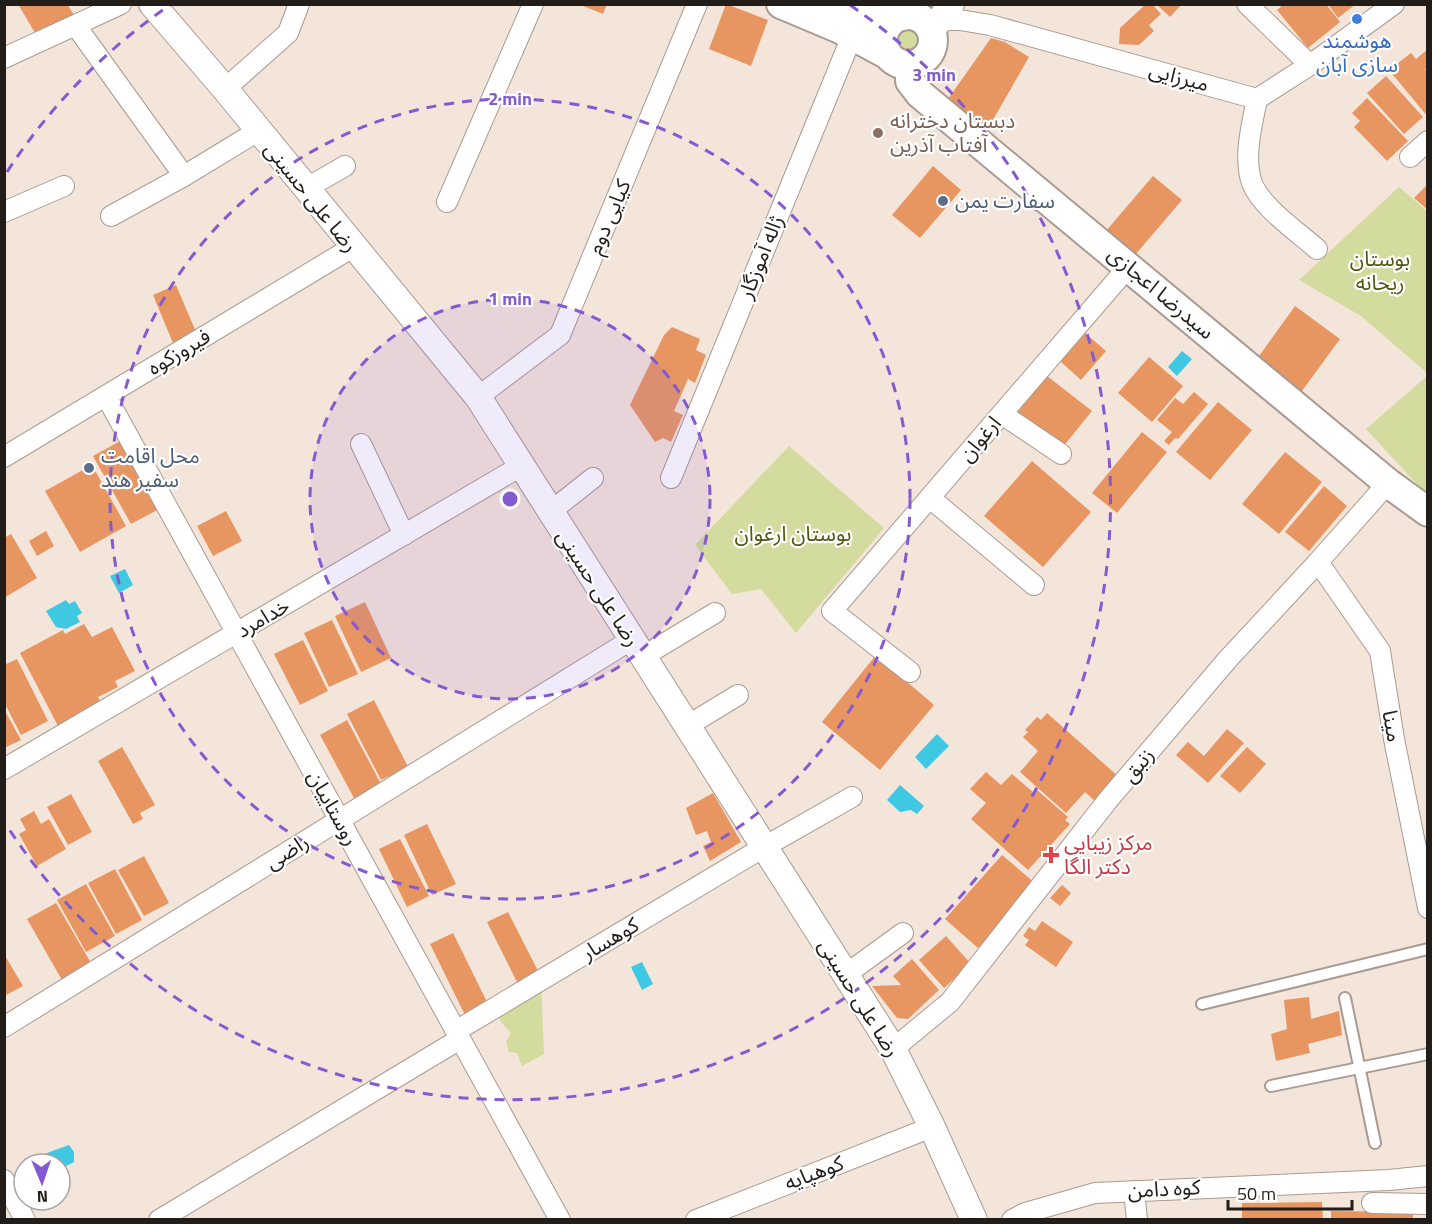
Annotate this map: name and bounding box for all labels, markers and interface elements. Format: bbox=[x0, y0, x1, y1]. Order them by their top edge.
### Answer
marker: هوشمند سازی آبان bbox=[1350, 12, 1364, 26]
place label: هوشمند سازی آبان bbox=[1316, 24, 1398, 80]
street label: میرزایی bbox=[1146, 53, 1213, 99]
text: 3 min bbox=[912, 61, 956, 88]
text: 2 min bbox=[488, 85, 532, 112]
place label: دبستان دخترانه آفتاب آذرین bbox=[890, 104, 1015, 160]
marker: دبستان دخترانه آفتاب آذرین bbox=[871, 126, 885, 140]
street label: رضا علی حسینی bbox=[257, 134, 367, 259]
street label: کیایی دوم bbox=[578, 174, 639, 259]
place label: سفارت یمن bbox=[955, 184, 1055, 216]
marker: سفارت یمن bbox=[936, 194, 950, 208]
street label: ژاله آموزگار bbox=[728, 210, 791, 304]
street label: سیدرضا اعجازی bbox=[1101, 238, 1222, 347]
park label: بوستان ریحانه bbox=[1350, 242, 1410, 298]
text: 1 min bbox=[488, 285, 532, 312]
street label: فیروزکوه bbox=[141, 320, 216, 383]
street label: ارغوان bbox=[950, 408, 1008, 469]
place label: محل اقامت سفیر هند bbox=[101, 439, 200, 495]
marker: محل اقامت سفیر هند bbox=[82, 461, 96, 475]
centre of rings bbox=[500, 489, 520, 509]
park label: بوستان ارغوان bbox=[734, 517, 852, 549]
street label: رضا علی حسینی bbox=[549, 522, 649, 653]
street label: خدامرد bbox=[230, 589, 295, 645]
street label: مینا bbox=[1374, 707, 1412, 744]
street label: زنبق bbox=[1113, 740, 1161, 789]
street label: روستاییان bbox=[300, 764, 368, 851]
street label: راضی bbox=[258, 825, 315, 877]
place label: مرکز زیبایی دکتر الگا bbox=[1064, 826, 1153, 882]
marker: مرکز زیبایی دکتر الگا bbox=[1042, 846, 1060, 864]
street label: کوهسار bbox=[574, 908, 645, 968]
street label: رضا علی حسینی bbox=[811, 932, 909, 1063]
street label: کوهپایه bbox=[779, 1146, 848, 1198]
north arrow bbox=[12, 1152, 72, 1212]
street label: کوه دامن bbox=[1127, 1170, 1202, 1206]
scale bar bbox=[1228, 1173, 1352, 1211]
text: 50 m bbox=[1237, 1180, 1276, 1207]
text: N bbox=[37, 1185, 48, 1209]

